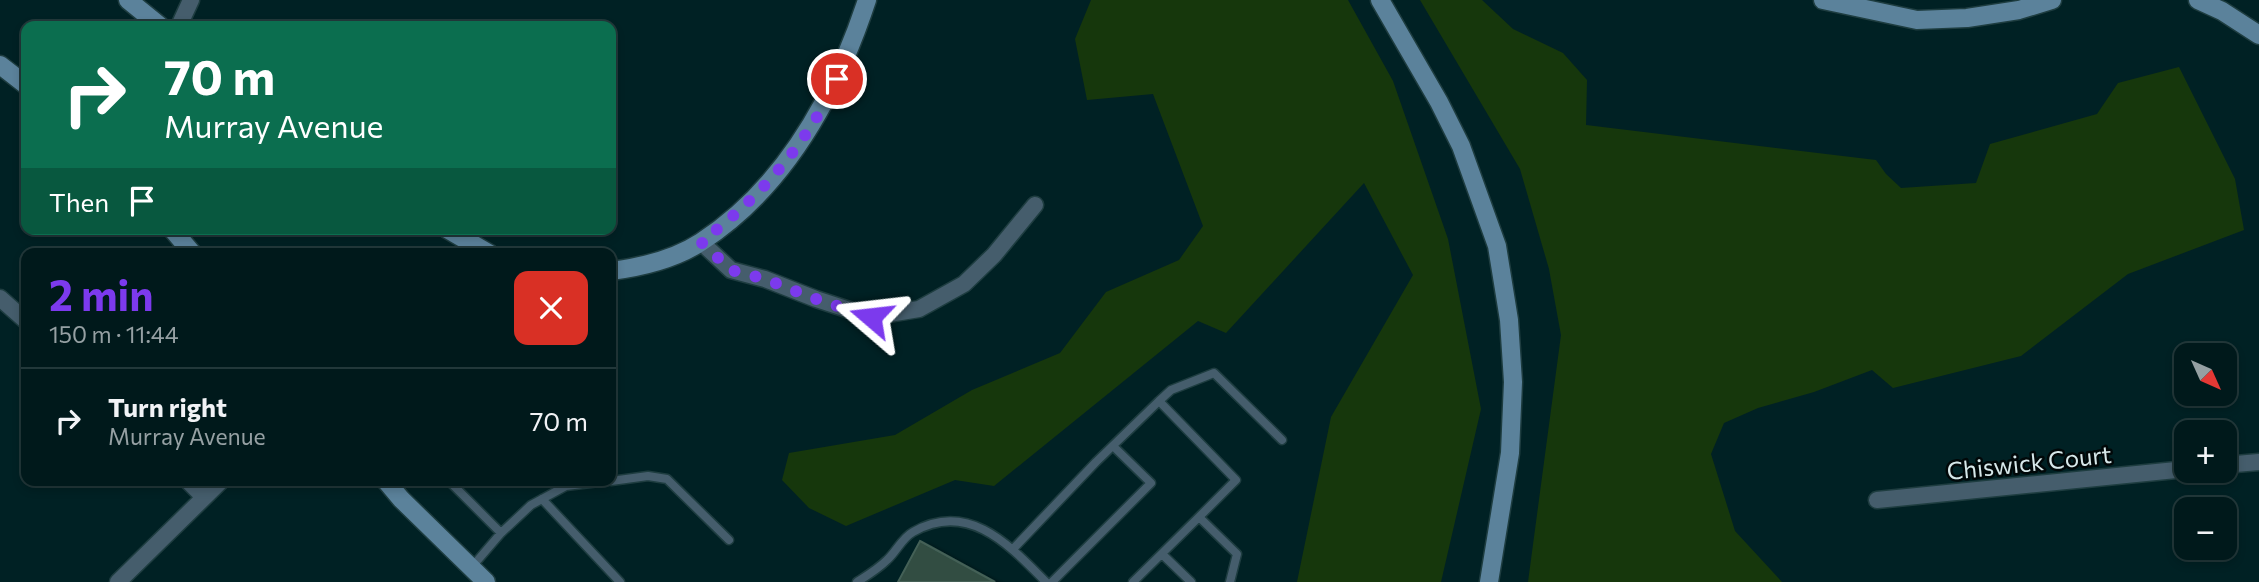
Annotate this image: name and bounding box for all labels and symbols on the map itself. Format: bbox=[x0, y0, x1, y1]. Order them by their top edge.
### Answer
pin bbox=[807, 49, 867, 109]
position arrow bbox=[834, 280, 908, 354]
north arrow bbox=[2174, 343, 2236, 406]
street label: Chiswick Court bbox=[1945, 439, 2113, 485]

